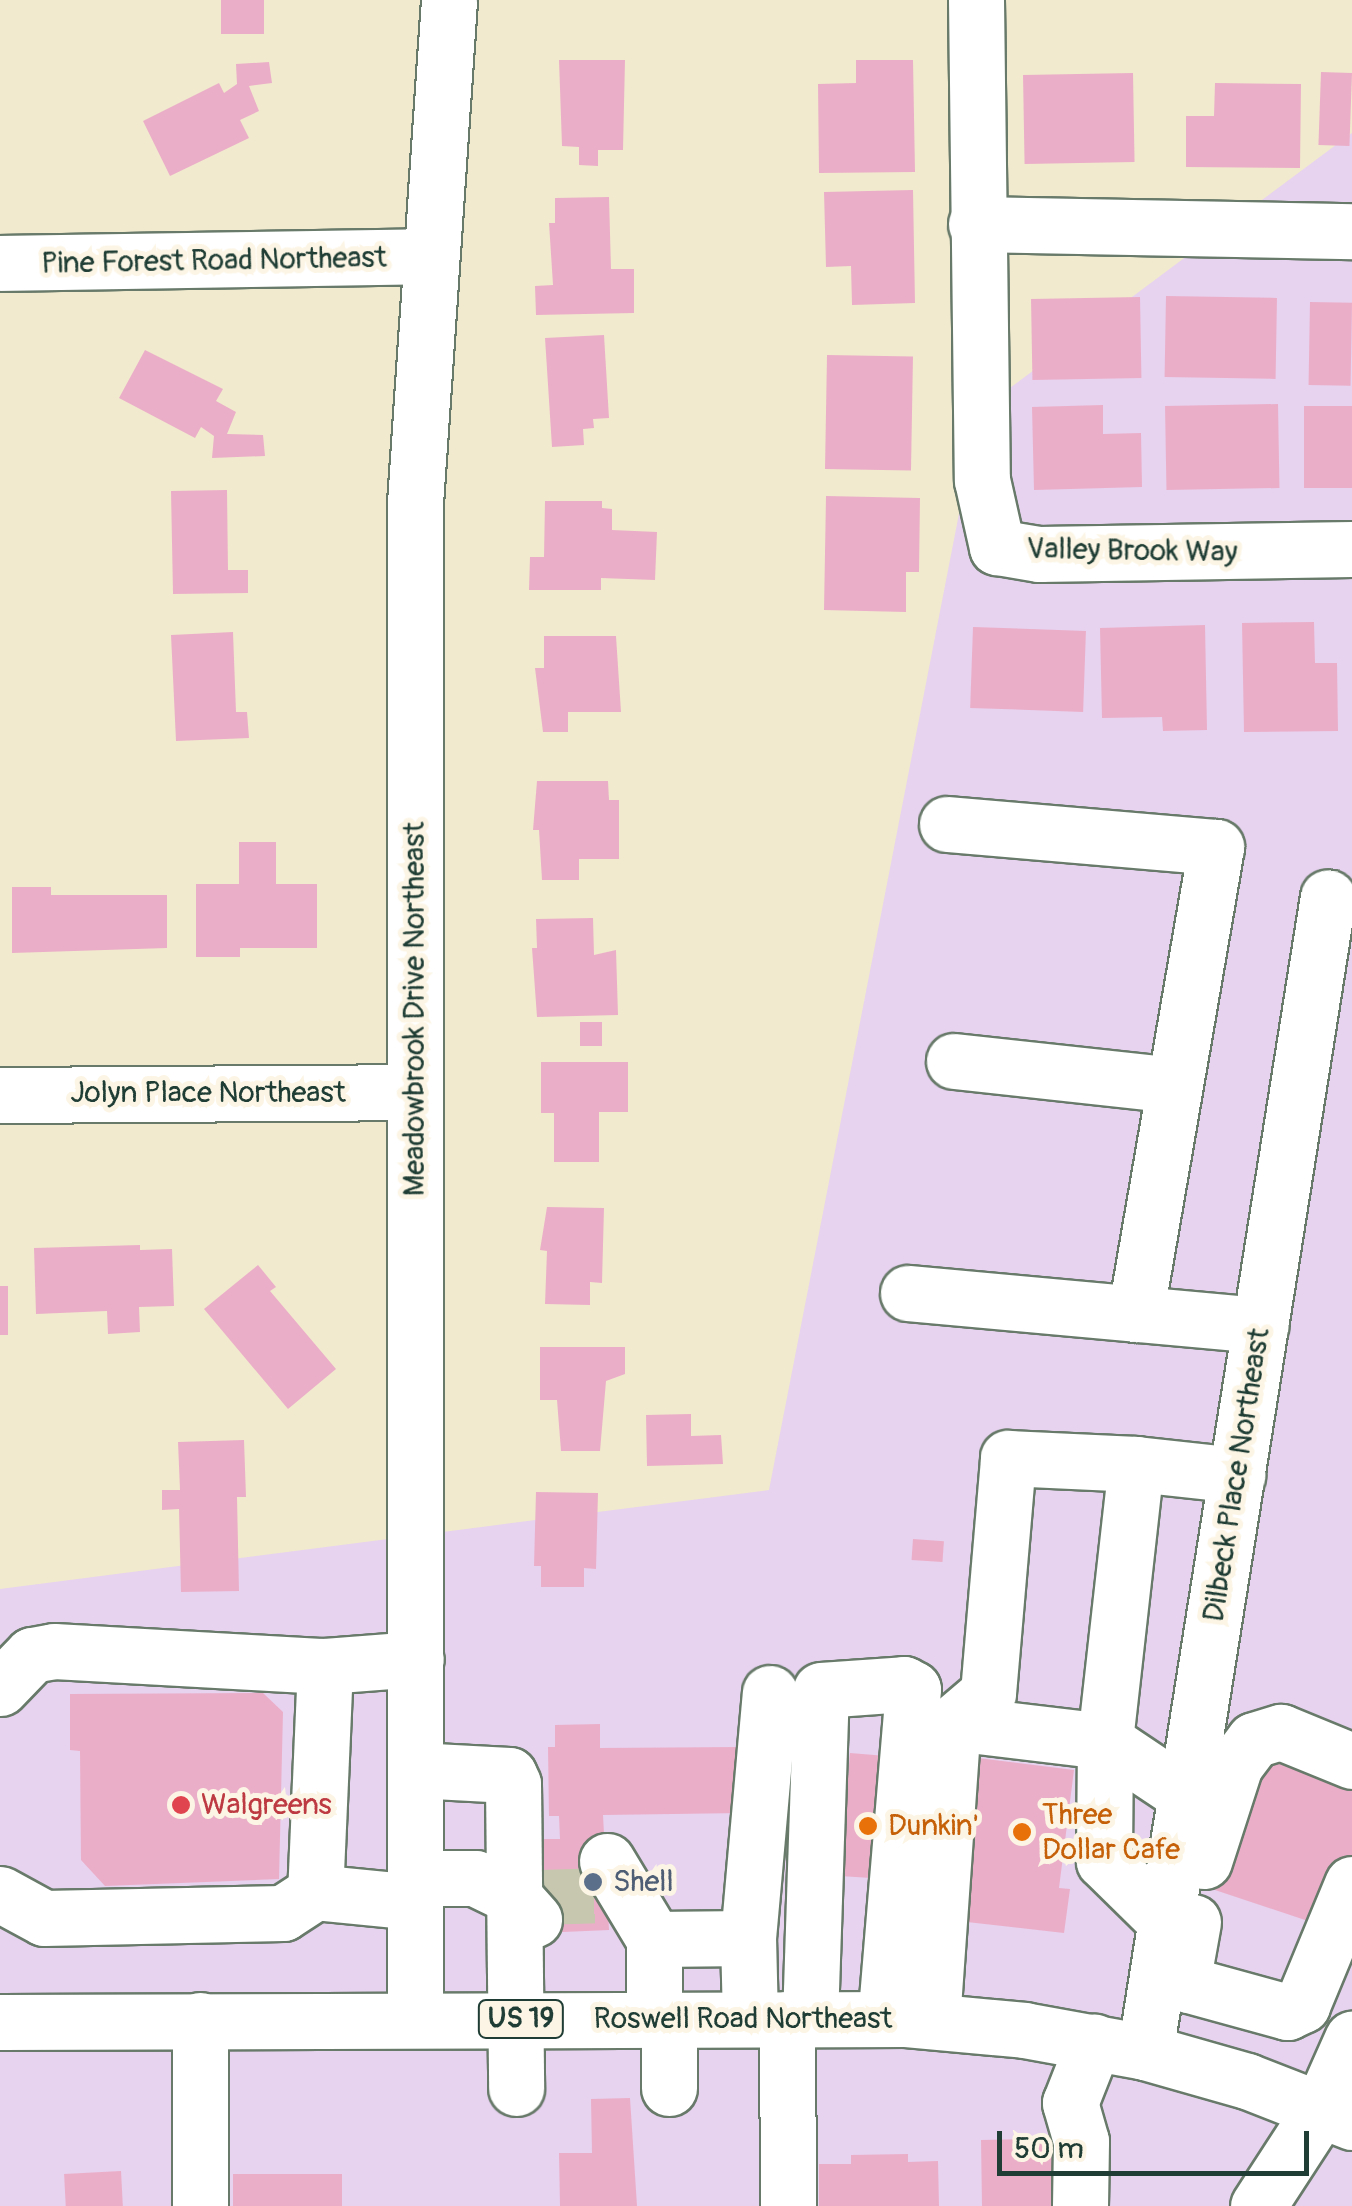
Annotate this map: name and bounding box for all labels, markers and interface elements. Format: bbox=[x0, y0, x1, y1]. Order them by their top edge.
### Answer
street label: Pine Forest Road Northeast bbox=[41, 240, 387, 282]
street label: Valley Brook Way bbox=[1026, 531, 1238, 571]
street label: Meadowbrook Drive Northeast bbox=[397, 822, 433, 1196]
street label: Jolyn Place Northeast bbox=[70, 1075, 346, 1111]
street label: Dilbeck Place Northeast bbox=[1196, 1326, 1278, 1624]
place label: Walgreens bbox=[201, 1787, 332, 1823]
marker: Walgreens bbox=[170, 1794, 192, 1816]
place label: Three Dollar Cafe bbox=[1042, 1797, 1180, 1868]
place label: Dunkin' bbox=[888, 1808, 979, 1844]
marker: Dunkin' bbox=[857, 1815, 879, 1837]
marker: Three Dollar Cafe bbox=[1011, 1821, 1033, 1843]
place label: Shell bbox=[613, 1864, 674, 1900]
marker: Shell bbox=[582, 1871, 604, 1893]
road number: US 19 bbox=[476, 1996, 566, 2042]
street label: Roswell Road Northeast bbox=[594, 2001, 892, 2037]
scale bar bbox=[1002, 2111, 1314, 2173]
text: 50 m bbox=[1014, 2130, 1084, 2167]

